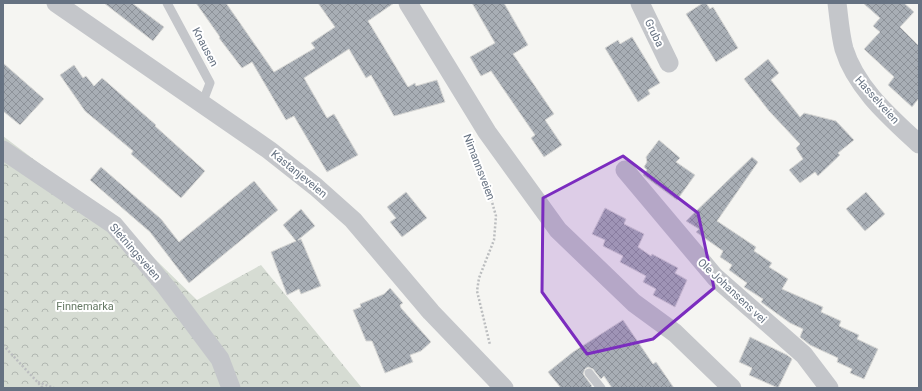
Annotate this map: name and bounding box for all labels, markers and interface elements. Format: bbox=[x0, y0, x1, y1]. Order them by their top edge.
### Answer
street label: Gruba bbox=[642, 17, 666, 49]
street label: Knausen bbox=[189, 25, 221, 69]
street label: Hasselveien bbox=[852, 74, 902, 126]
street label: Nimannsveien bbox=[460, 132, 498, 202]
street label: Kastanjeveien bbox=[268, 147, 330, 201]
street label: Sletningsveien bbox=[107, 221, 163, 283]
street label: Ole Johansens vei bbox=[695, 256, 769, 326]
park label: Finnemarka bbox=[56, 300, 114, 313]

